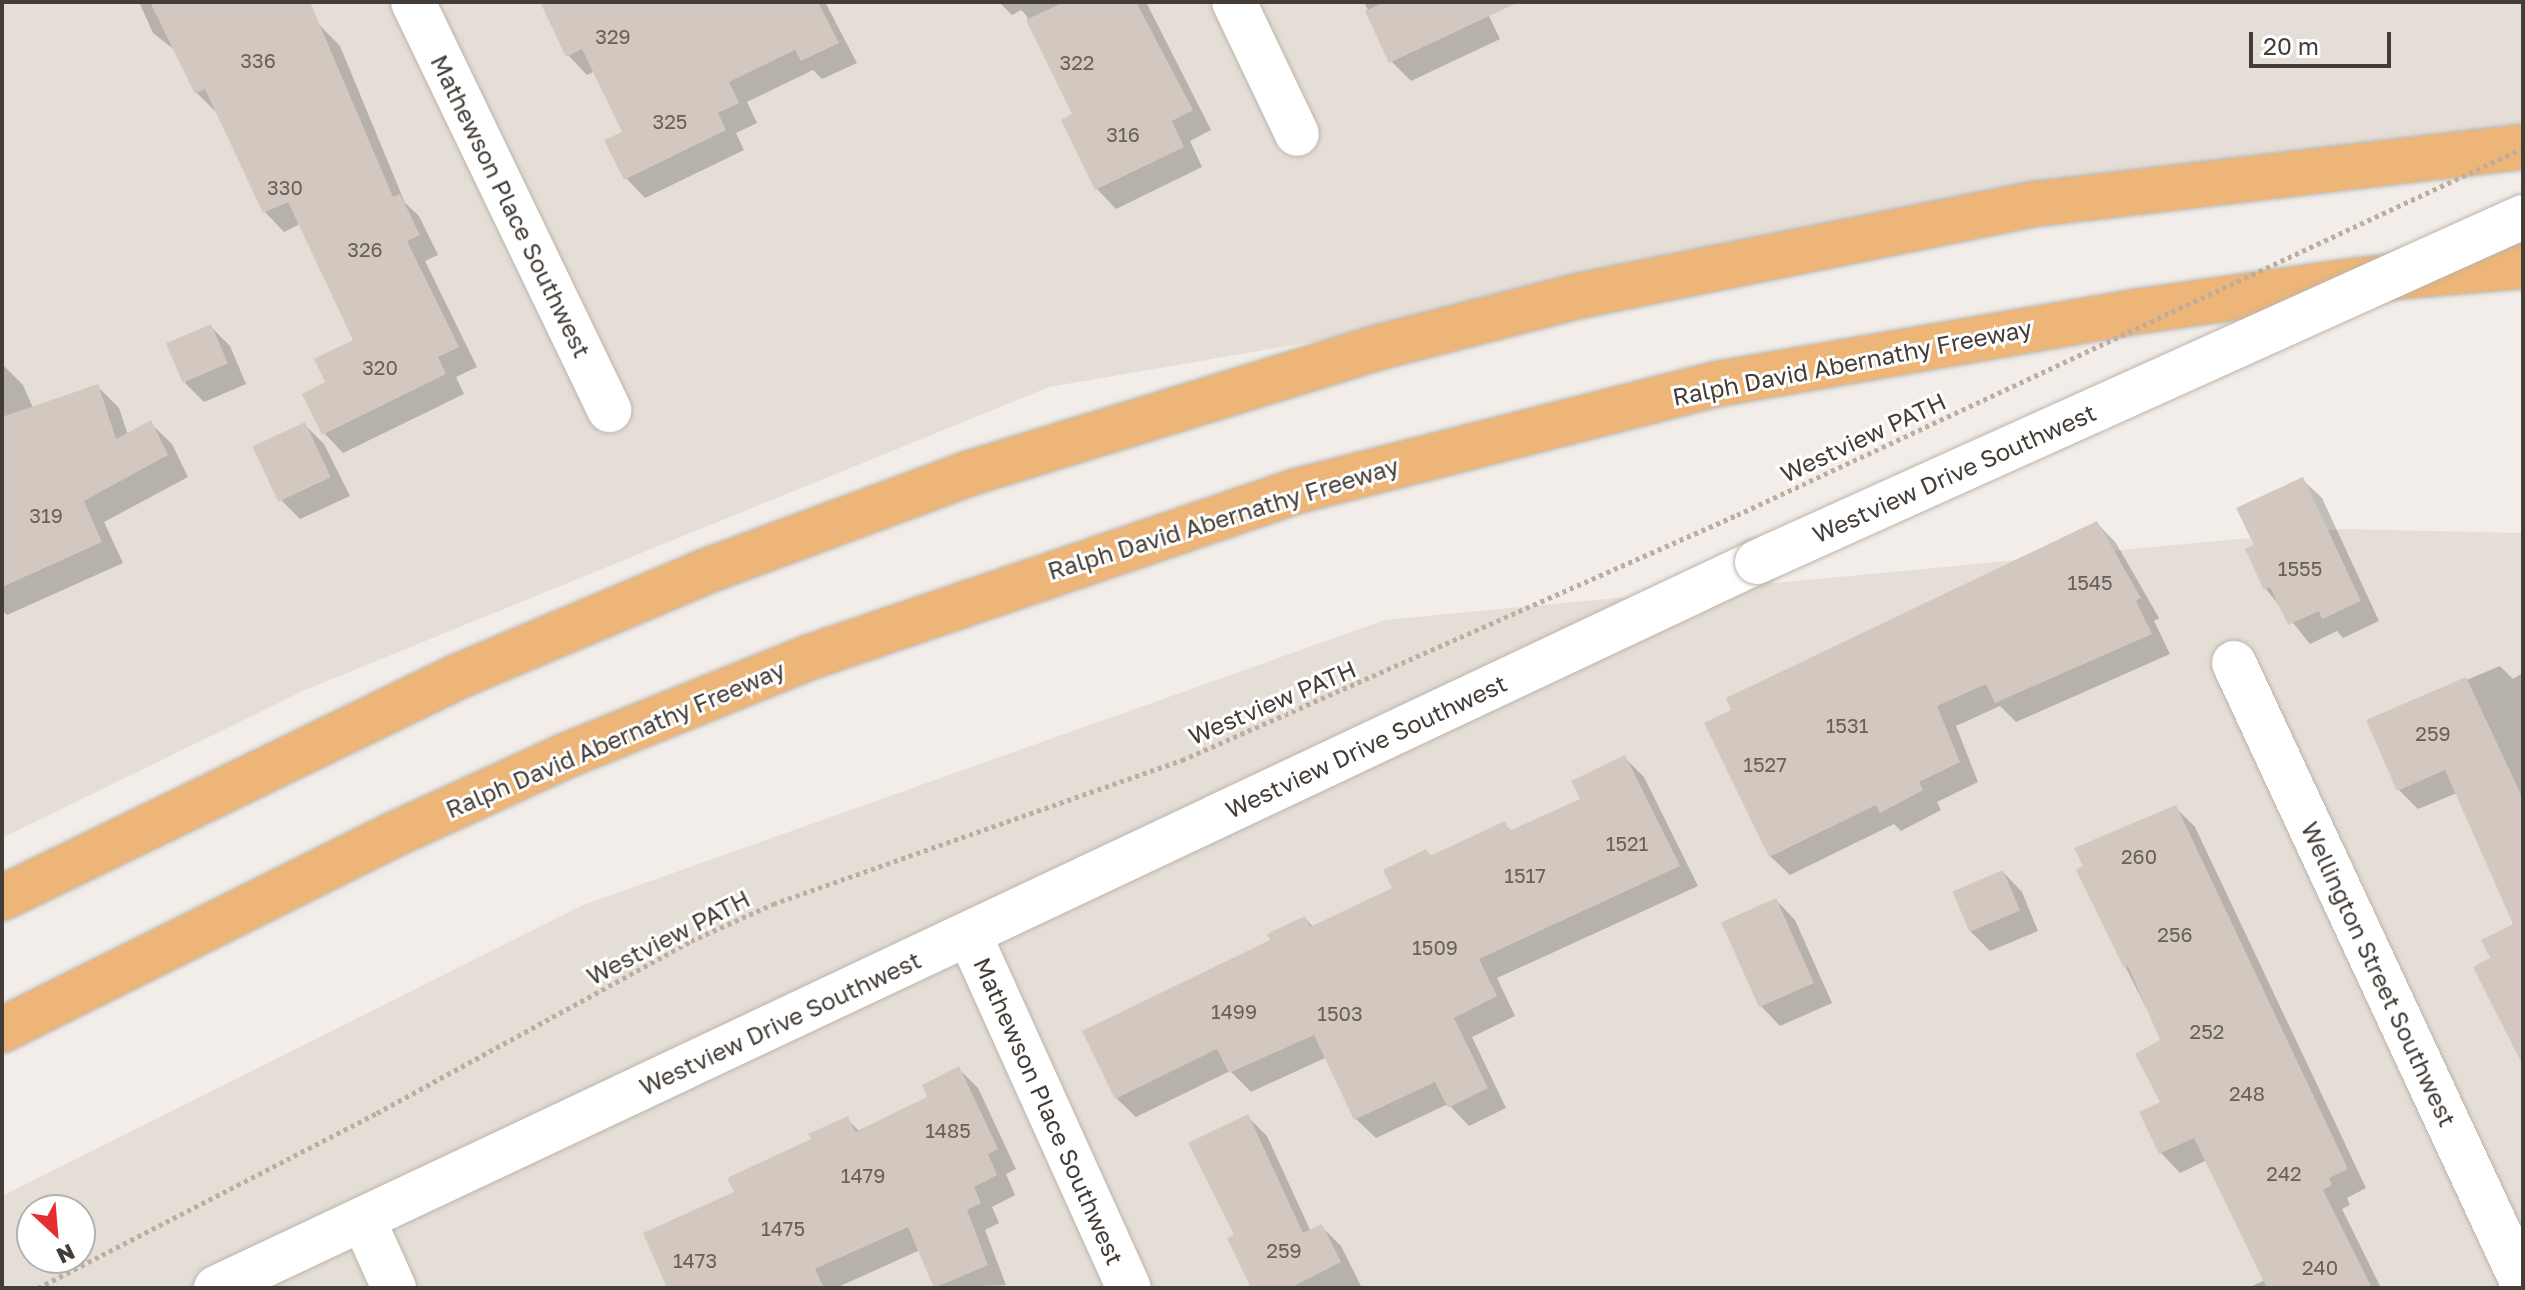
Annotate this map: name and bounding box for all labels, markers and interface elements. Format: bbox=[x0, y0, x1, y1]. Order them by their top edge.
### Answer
scale bar bbox=[2253, 16, 2395, 66]
house number: 329 bbox=[595, 24, 631, 48]
text: 20 m bbox=[2263, 31, 2319, 60]
house number: 336 bbox=[240, 48, 276, 72]
street label: Mathewson Place Southwest bbox=[425, 50, 597, 362]
house number: 322 bbox=[1060, 50, 1094, 74]
house number: 325 bbox=[653, 109, 687, 133]
house number: 316 bbox=[1106, 122, 1140, 146]
house number: 330 bbox=[267, 175, 303, 199]
house number: 326 bbox=[347, 237, 383, 261]
street label: Ralph David Abernathy Freeway bbox=[1670, 313, 2034, 411]
house number: 320 bbox=[362, 355, 398, 379]
street label: Westview PATH bbox=[1776, 386, 1950, 488]
street label: Westview Drive Southwest bbox=[1808, 397, 2100, 549]
street label: Ralph David Abernathy Freeway bbox=[1044, 451, 1402, 585]
house number: 319 bbox=[29, 503, 63, 527]
house number: 1555 bbox=[2278, 556, 2322, 580]
house number: 1545 bbox=[2067, 570, 2113, 594]
street label: Ralph David Abernathy Freeway bbox=[441, 654, 789, 824]
street label: Westview PATH bbox=[1184, 654, 1360, 750]
street label: Westview Drive Southwest bbox=[1221, 668, 1511, 824]
house number: 1531 bbox=[1826, 713, 1868, 737]
house number: 259 bbox=[2415, 721, 2451, 745]
house number: 1527 bbox=[1743, 752, 1787, 776]
street label: Wellington Street Southwest bbox=[2296, 817, 2462, 1131]
house number: 1521 bbox=[1606, 831, 1648, 855]
house number: 260 bbox=[2121, 844, 2157, 868]
house number: 1517 bbox=[1504, 863, 1546, 887]
street label: Westview PATH bbox=[582, 884, 754, 990]
house number: 256 bbox=[2157, 922, 2193, 946]
house number: 1509 bbox=[1412, 935, 1458, 959]
street label: Westview Drive Southwest bbox=[635, 945, 925, 1101]
street label: Mathewson Place Southwest bbox=[968, 953, 1130, 1269]
house number: 1499 bbox=[1211, 999, 1257, 1023]
house number: 1503 bbox=[1317, 1001, 1363, 1025]
house number: 252 bbox=[2190, 1019, 2224, 1043]
house number: 248 bbox=[2229, 1081, 2265, 1105]
house number: 1485 bbox=[925, 1118, 971, 1142]
house number: 242 bbox=[2266, 1161, 2302, 1185]
house number: 1479 bbox=[841, 1163, 885, 1187]
north arrow bbox=[16, 1194, 96, 1274]
house number: 1475 bbox=[761, 1216, 805, 1240]
text: N bbox=[52, 1238, 79, 1270]
house number: 259 bbox=[1266, 1238, 1302, 1262]
house number: 1473 bbox=[673, 1248, 717, 1272]
house number: 240 bbox=[2302, 1255, 2338, 1279]

